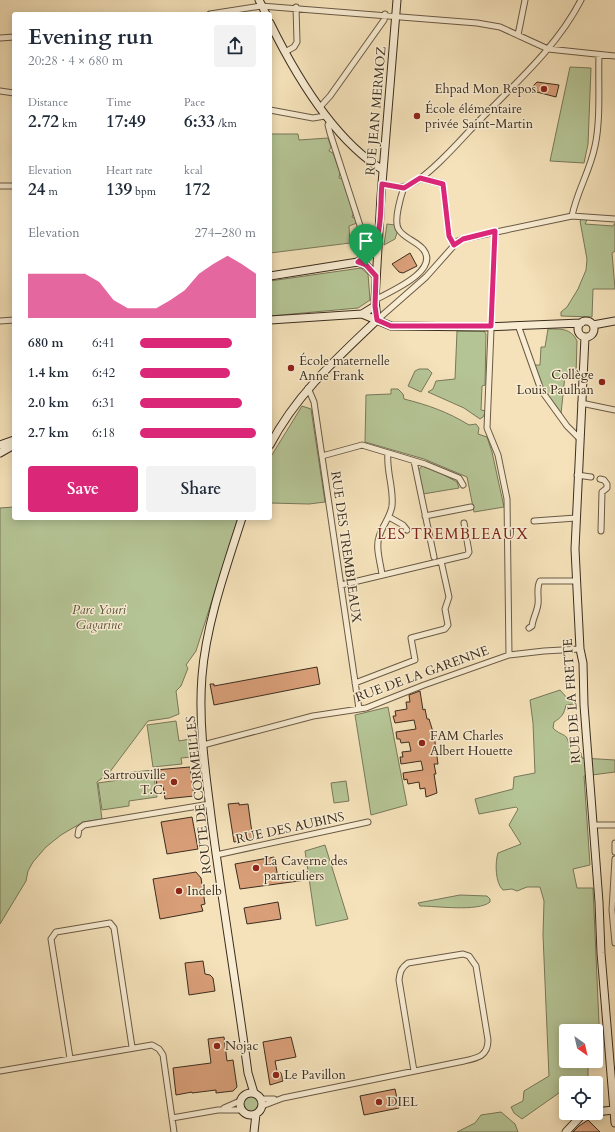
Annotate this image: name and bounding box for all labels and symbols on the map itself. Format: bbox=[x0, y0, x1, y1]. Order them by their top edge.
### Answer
street label: RUE JEAN MERMOZ bbox=[361, 46, 391, 176]
place label: Ehpad Mon Repos bbox=[435, 80, 536, 98]
marker: Ehpad Mon Repos bbox=[539, 84, 549, 94]
place label: École élémentaire privée Saint-Martin bbox=[425, 100, 534, 133]
marker: École élémentaire privée Saint-Martin bbox=[412, 111, 422, 121]
pin bbox=[349, 224, 383, 265]
place label: École maternelle Anne Frank bbox=[299, 352, 390, 385]
marker: École maternelle Anne Frank bbox=[286, 363, 296, 373]
place label: Collège Louis Paulhan bbox=[517, 366, 595, 399]
marker: Collège Louis Paulhan bbox=[597, 377, 607, 387]
street label: RUE DES TREMBLEAUX bbox=[326, 470, 366, 625]
district label: LES TREMBLEAUX bbox=[377, 524, 529, 544]
park label: Parc Youri Gagarine bbox=[72, 601, 126, 634]
street label: RUE DE LA FRETTE bbox=[559, 638, 585, 764]
street label: RUE DE LA GARENNE bbox=[353, 641, 491, 707]
street label: ROUTE DE CORMEILLES bbox=[182, 715, 216, 875]
place label: FAM Charles Albert Houette bbox=[430, 727, 513, 760]
marker: FAM Charles Albert Houette bbox=[417, 738, 427, 748]
place label: Sartrouville T.C. bbox=[103, 766, 166, 799]
marker: Sartrouville T.C. bbox=[169, 777, 179, 787]
street label: RUE DES AUBINS bbox=[234, 808, 346, 848]
place label: La Caverne des particuliers bbox=[264, 852, 348, 885]
marker: La Caverne des particuliers bbox=[251, 863, 261, 873]
place label: Indelb bbox=[187, 882, 222, 900]
marker: Indelb bbox=[174, 886, 184, 896]
north arrow bbox=[559, 1024, 603, 1068]
place label: Nojac bbox=[225, 1037, 258, 1055]
marker: Nojac bbox=[212, 1041, 222, 1051]
place label: Le Pavillon bbox=[284, 1066, 346, 1084]
marker: Le Pavillon bbox=[271, 1070, 281, 1080]
place label: DIEL bbox=[387, 1093, 418, 1111]
marker: DIEL bbox=[374, 1097, 384, 1107]

